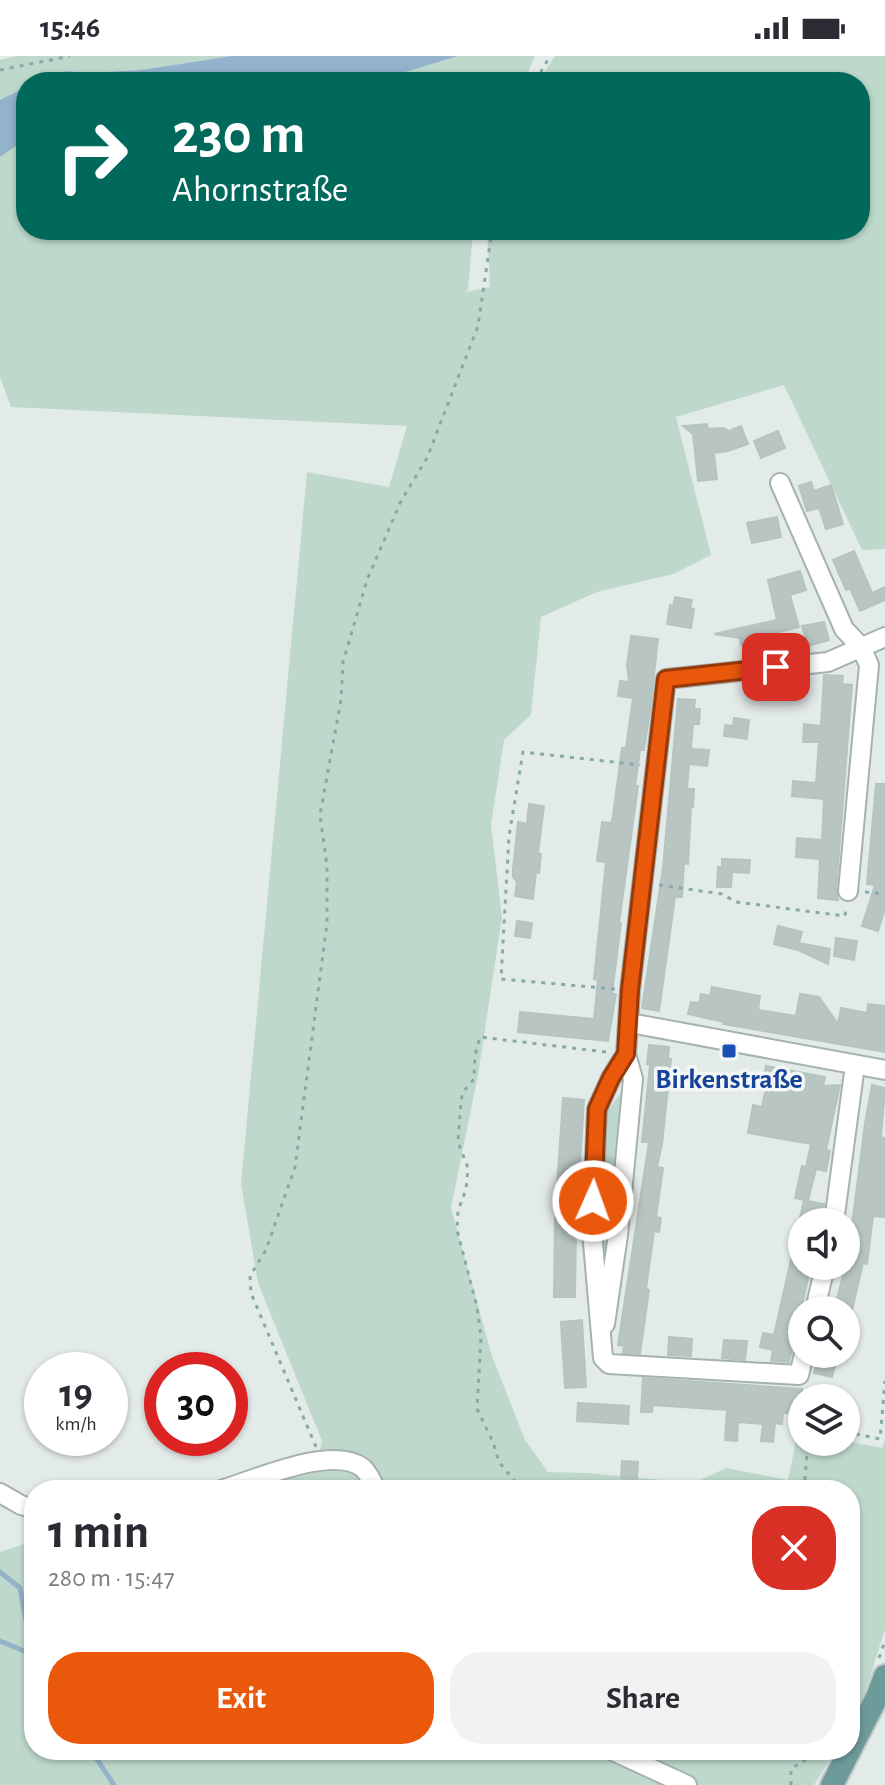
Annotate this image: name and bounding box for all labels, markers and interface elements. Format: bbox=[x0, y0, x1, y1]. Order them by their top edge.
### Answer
text: 15:46 bbox=[40, 13, 100, 43]
icon: right bbox=[40, 104, 144, 208]
text: 230 m bbox=[172, 107, 305, 163]
text: Ahornstraße bbox=[172, 172, 348, 208]
pin bbox=[742, 633, 810, 701]
icon: arrive bbox=[754, 645, 798, 689]
marker: Birkenstraße bbox=[720, 1042, 738, 1060]
place label: Birkenstraße bbox=[655, 1066, 803, 1094]
position arrow bbox=[551, 1159, 635, 1243]
map controls bbox=[788, 1208, 860, 1456]
button: sound bbox=[788, 1208, 860, 1280]
button: search bbox=[788, 1296, 860, 1368]
speed limit sign: 30 bbox=[144, 1352, 248, 1456]
text: 19 bbox=[59, 1374, 93, 1414]
button: layers bbox=[788, 1384, 860, 1456]
text: km/h bbox=[55, 1414, 97, 1434]
button: close bbox=[752, 1506, 836, 1590]
text: 1 min bbox=[48, 1509, 149, 1557]
text: 280 m · 15:47 bbox=[48, 1565, 175, 1591]
button: Exit bbox=[48, 1652, 434, 1744]
button: Share bbox=[450, 1652, 836, 1744]

